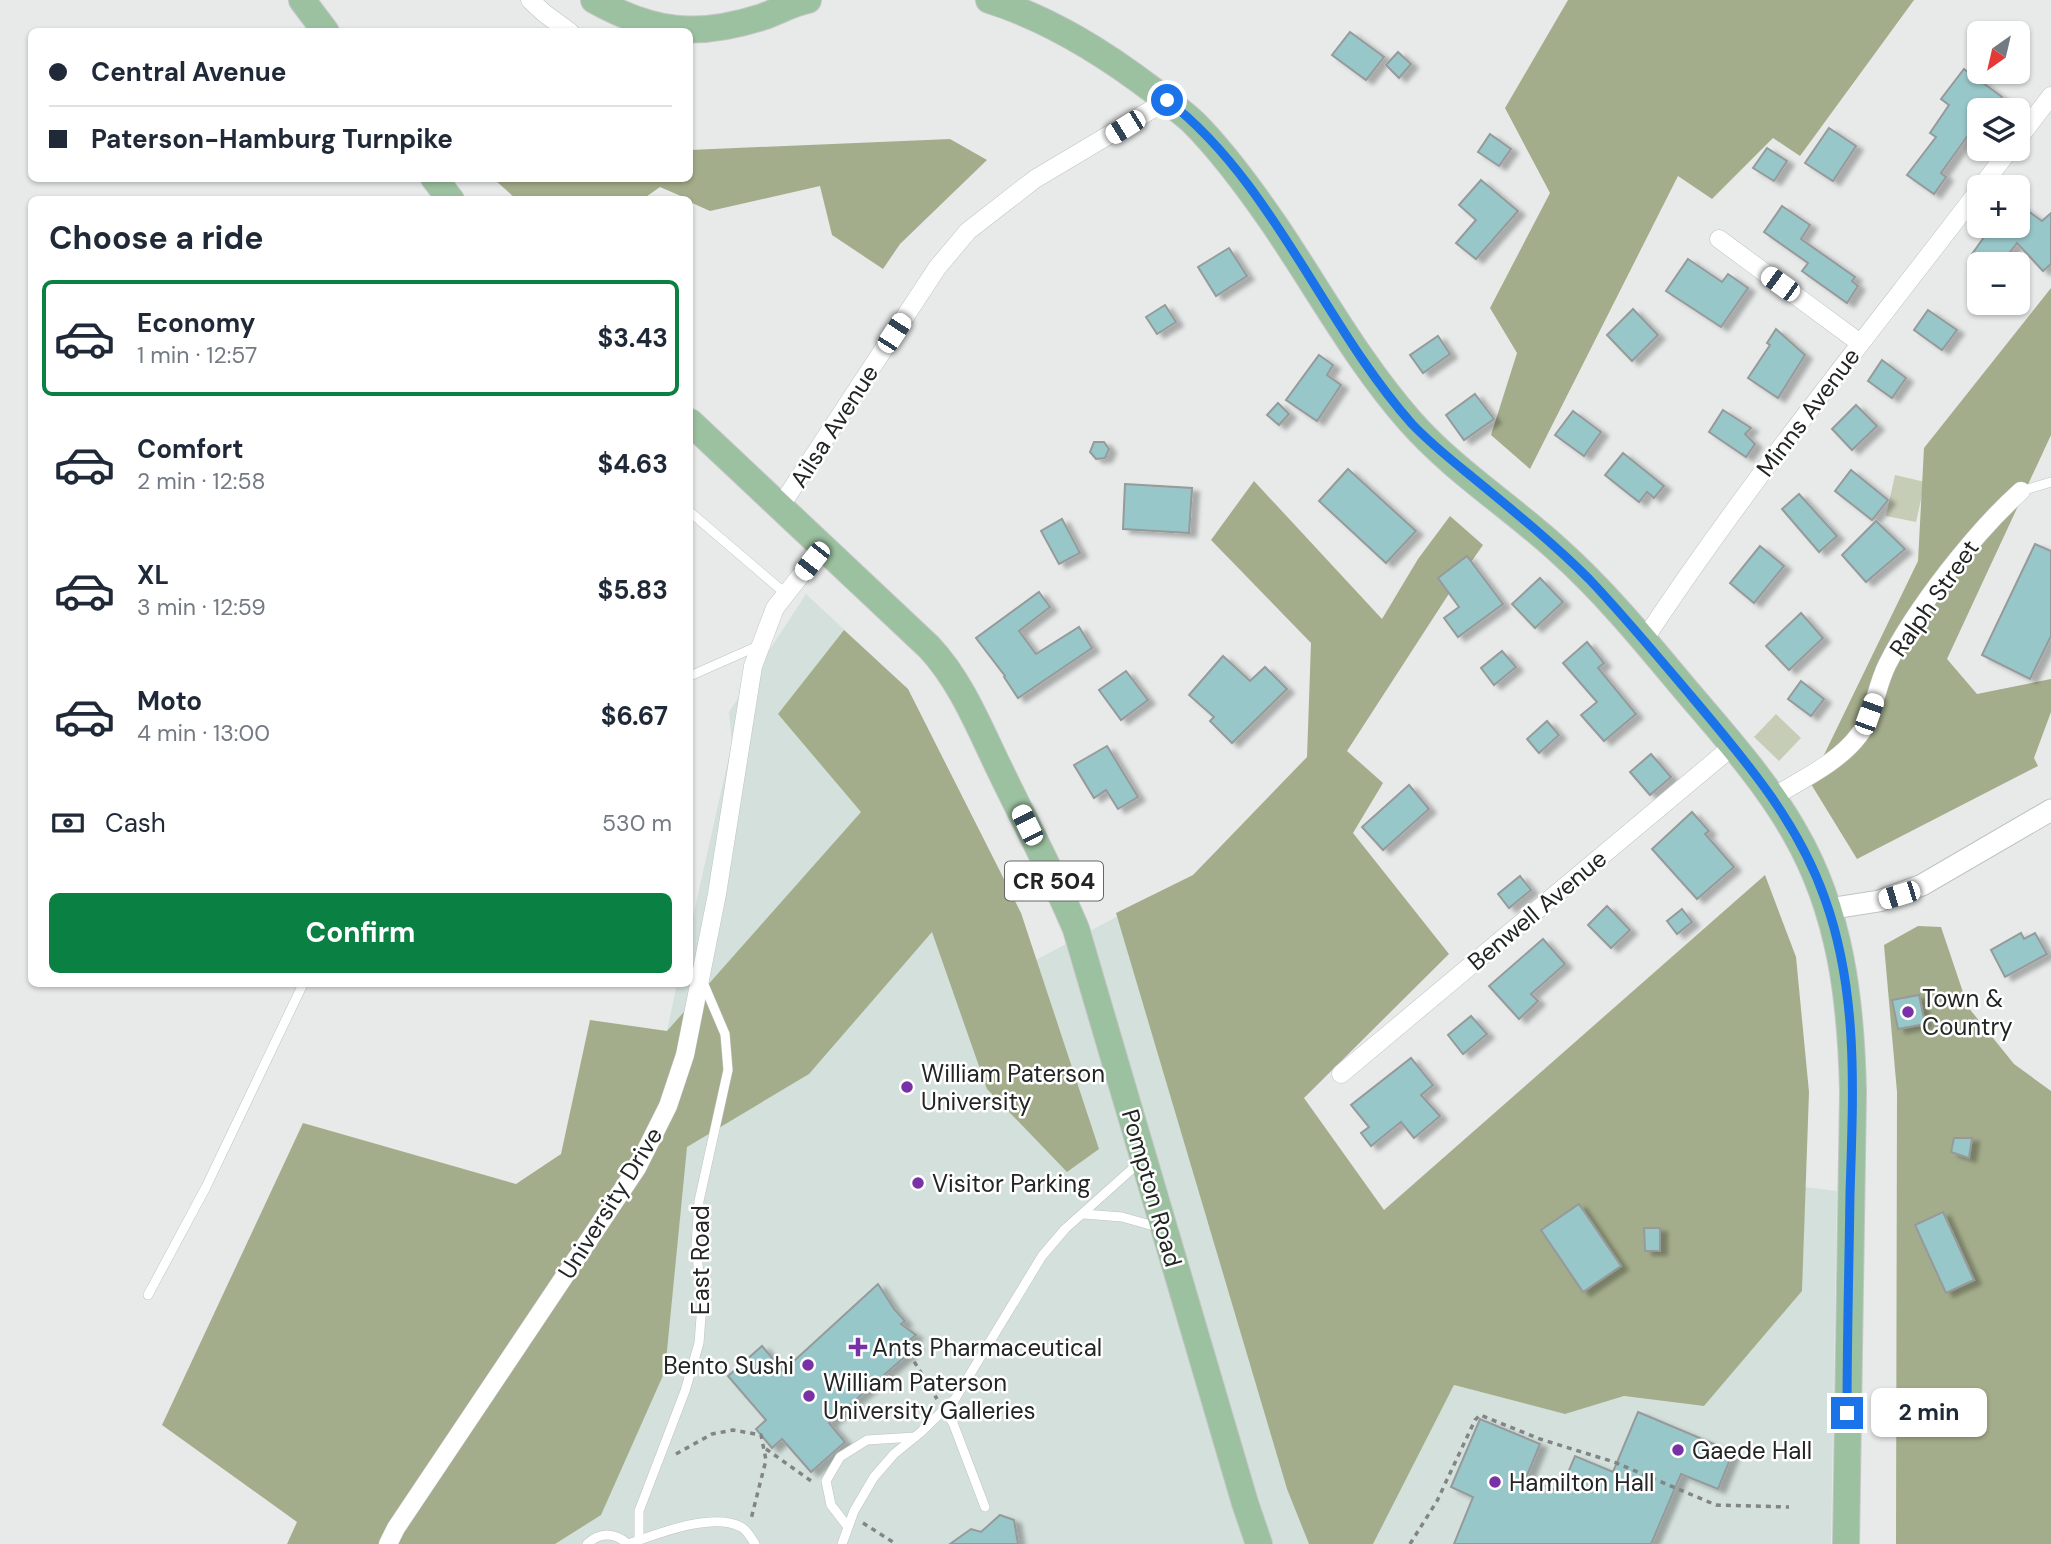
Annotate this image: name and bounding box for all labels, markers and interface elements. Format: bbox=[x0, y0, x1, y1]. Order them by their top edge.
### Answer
north arrow bbox=[1967, 21, 2030, 84]
map controls bbox=[1967, 21, 2030, 315]
text: Central Avenue bbox=[91, 55, 286, 89]
route start bbox=[1151, 84, 1183, 116]
button: layers bbox=[1967, 98, 2030, 161]
car bbox=[1102, 107, 1149, 147]
text: Paterson-Hamburg Turnpike bbox=[91, 122, 453, 156]
button: + bbox=[1967, 175, 2030, 238]
text: Choose a ride bbox=[49, 217, 264, 259]
button: − bbox=[1967, 252, 2030, 315]
car bbox=[1757, 263, 1804, 305]
text: Economy bbox=[137, 306, 255, 340]
icon: car bbox=[53, 307, 116, 370]
car bbox=[874, 310, 915, 356]
text: $3.43 bbox=[597, 321, 668, 355]
text: 1 min · 12:57 bbox=[137, 340, 257, 370]
street label: Minns Avenue bbox=[1749, 341, 1867, 483]
street label: Ailsa Avenue bbox=[783, 359, 885, 493]
text: Comfort bbox=[137, 432, 243, 466]
icon: car bbox=[53, 433, 116, 496]
text: $4.63 bbox=[597, 447, 668, 481]
text: 2 min · 12:58 bbox=[137, 466, 265, 496]
street label: Ralph Street bbox=[1882, 534, 1986, 662]
car bbox=[791, 538, 834, 584]
text: XL bbox=[137, 558, 169, 592]
icon: car bbox=[53, 559, 116, 622]
text: $5.83 bbox=[597, 573, 668, 607]
text: 3 min · 12:59 bbox=[137, 592, 266, 622]
text: Moto bbox=[137, 684, 202, 718]
icon: car bbox=[53, 685, 116, 748]
car bbox=[1852, 691, 1887, 737]
text: $6.67 bbox=[601, 699, 668, 733]
text: 4 min · 13:00 bbox=[137, 718, 270, 748]
car bbox=[1009, 802, 1046, 848]
icon: cash bbox=[49, 804, 87, 842]
text: Cash bbox=[105, 806, 166, 840]
text: 530 m bbox=[602, 808, 672, 838]
street label: Benwell Avenue bbox=[1461, 843, 1613, 977]
road number: CR 504 bbox=[1005, 862, 1103, 900]
car bbox=[1876, 879, 1923, 911]
button: Confirm bbox=[49, 893, 672, 973]
place label: Town & Country bbox=[1922, 983, 2013, 1042]
marker: Town & Country bbox=[1900, 1004, 1916, 1020]
place label: William Paterson University bbox=[921, 1058, 1105, 1117]
marker: William Paterson University bbox=[899, 1079, 915, 1095]
street label: Pompton Road bbox=[1115, 1106, 1189, 1270]
street label: University Drive bbox=[551, 1121, 669, 1285]
place label: Visitor Parking bbox=[932, 1168, 1091, 1199]
marker: Visitor Parking bbox=[910, 1175, 926, 1191]
street label: East Road bbox=[685, 1205, 716, 1315]
place label: Ants Pharmaceutical bbox=[872, 1332, 1102, 1363]
marker: Ants Pharmaceutical bbox=[850, 1339, 866, 1355]
place label: Bento Sushi bbox=[663, 1350, 794, 1381]
marker: Bento Sushi bbox=[800, 1357, 816, 1373]
place label: William Paterson University Galleries bbox=[823, 1367, 1036, 1426]
marker: William Paterson University Galleries bbox=[801, 1388, 817, 1404]
callout: 2 min bbox=[1871, 1388, 1987, 1438]
route end bbox=[1831, 1397, 1863, 1429]
text: 2 min bbox=[1899, 1397, 1959, 1427]
place label: Gaede Hall bbox=[1692, 1435, 1812, 1466]
marker: Gaede Hall bbox=[1670, 1442, 1686, 1458]
place label: Hamilton Hall bbox=[1509, 1467, 1654, 1498]
marker: Hamilton Hall bbox=[1487, 1474, 1503, 1490]

